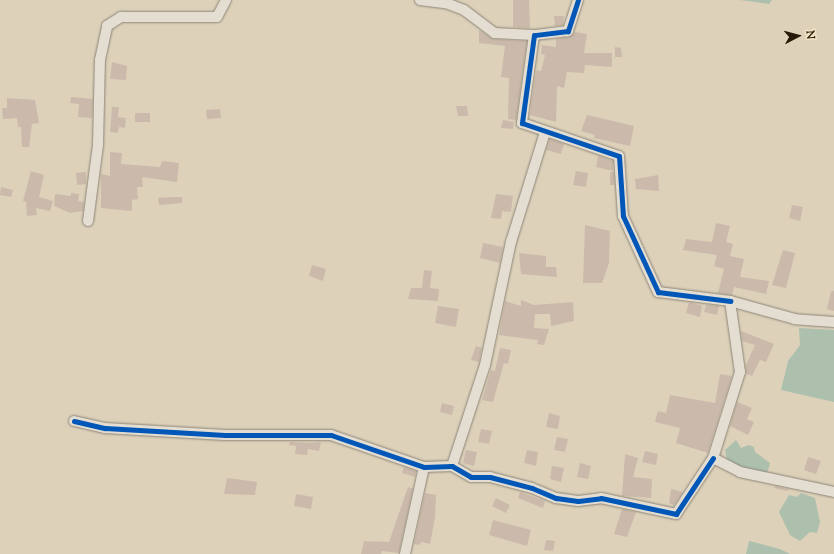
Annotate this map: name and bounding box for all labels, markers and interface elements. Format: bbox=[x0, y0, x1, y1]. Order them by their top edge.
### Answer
north arrow bbox=[778, 16, 818, 56]
text: N bbox=[802, 30, 818, 40]

